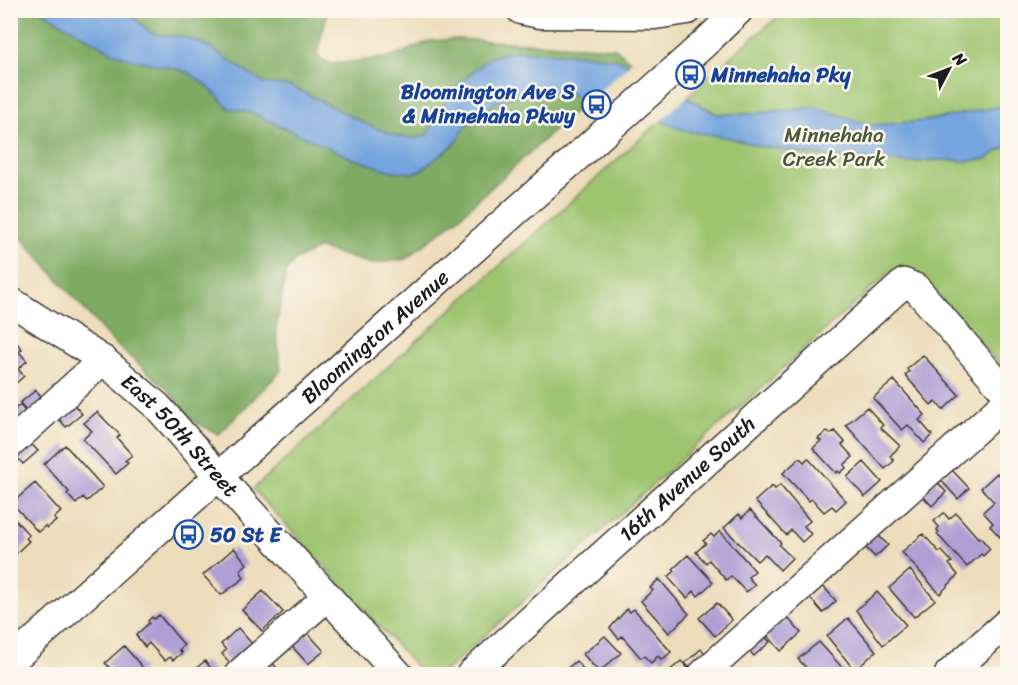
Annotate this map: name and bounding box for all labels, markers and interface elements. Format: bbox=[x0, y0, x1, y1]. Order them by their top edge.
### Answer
north arrow bbox=[919, 39, 979, 99]
text: N bbox=[945, 45, 975, 74]
place label: Minnehaha Pky bbox=[710, 56, 852, 94]
bus stop icon: Minnehaha Pky bbox=[674, 59, 706, 91]
place label: Bloomington Ave S & Minnehaha Pkwy bbox=[401, 73, 576, 135]
bus stop icon: Bloomington Ave S & Minnehaha Pkwy bbox=[580, 88, 612, 120]
park label: Minnehaha Creek Park bbox=[783, 116, 886, 178]
street label: Bloomington Avenue bbox=[292, 260, 459, 414]
street label: East 50th Street bbox=[112, 364, 248, 506]
street label: 16th Avenue South bbox=[609, 406, 764, 552]
place label: 50 St E bbox=[210, 516, 283, 554]
bus stop icon: 50 St E bbox=[173, 519, 205, 551]

